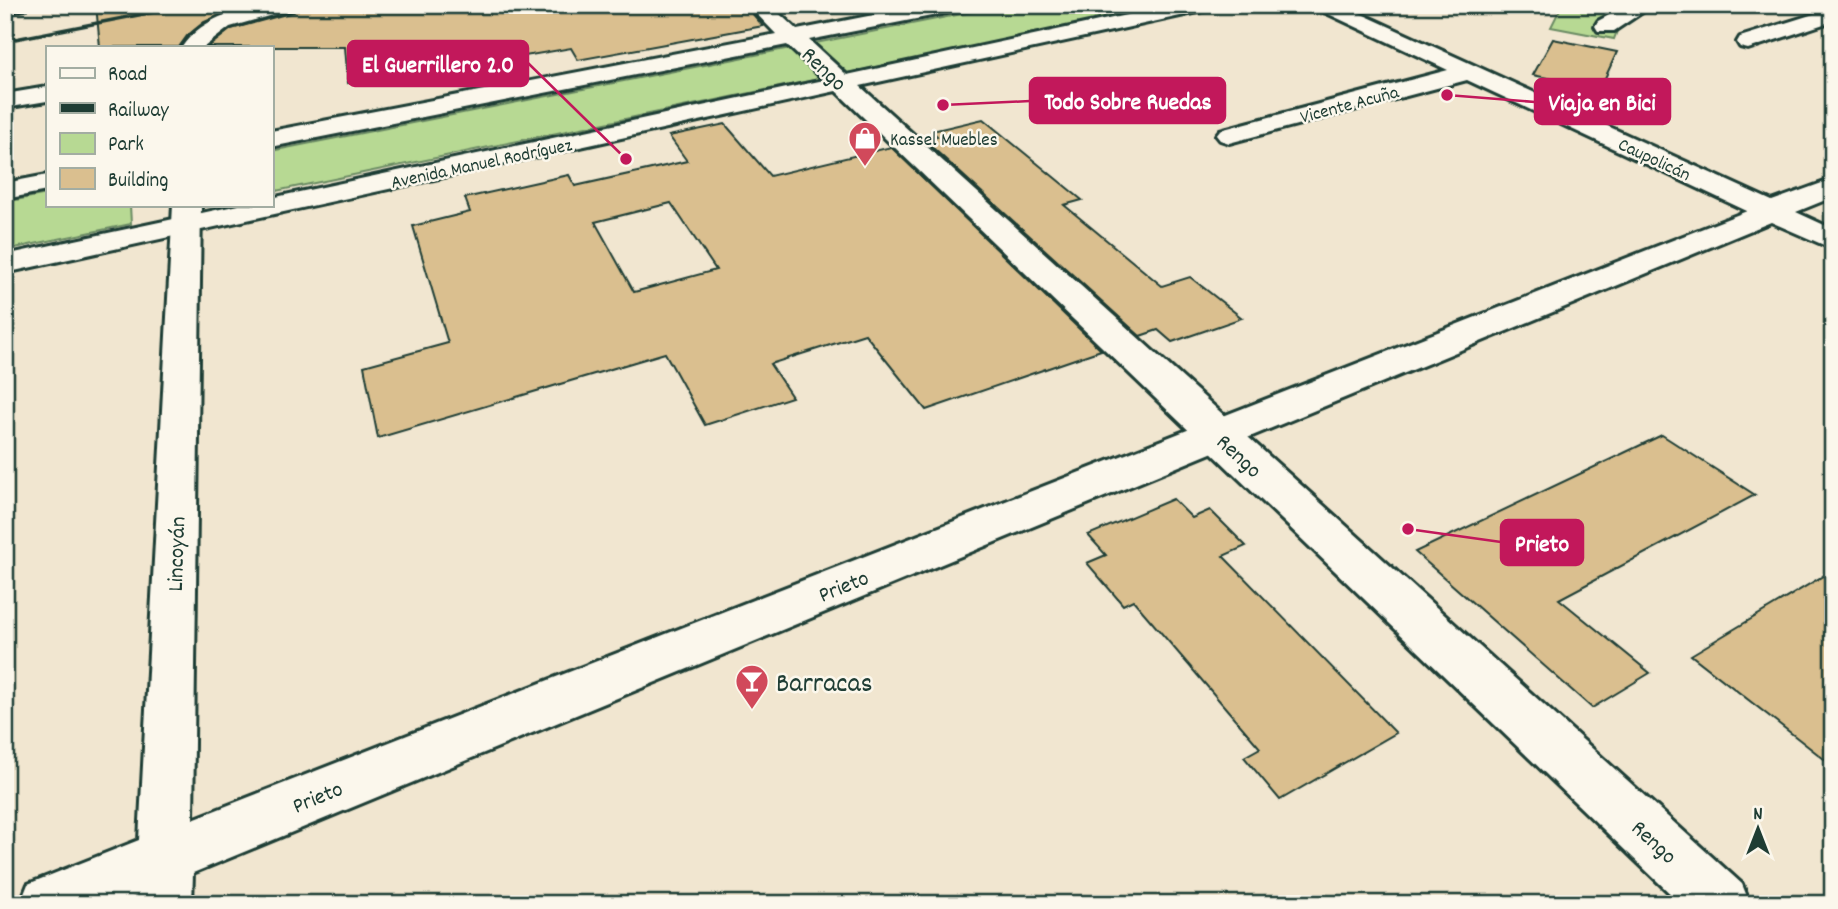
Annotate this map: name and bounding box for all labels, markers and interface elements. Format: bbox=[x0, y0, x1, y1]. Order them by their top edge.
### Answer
street label: Rengo bbox=[792, 40, 853, 101]
callout: El Guerrillero 2.0 bbox=[348, 41, 528, 86]
legend bbox=[46, 46, 273, 206]
text: El Guerrillero 2.0 bbox=[362, 50, 514, 84]
text: Road bbox=[108, 61, 147, 91]
callout: Todo Sobre Ruedas bbox=[1030, 78, 1225, 123]
callout: Viaja en Bici bbox=[1535, 79, 1670, 124]
street label: Vicente Acuña bbox=[1298, 80, 1403, 132]
text: Todo Sobre Ruedas bbox=[1044, 87, 1212, 121]
text: Viaja en Bici bbox=[1548, 88, 1656, 122]
text: Railway bbox=[108, 97, 169, 127]
shop icon: Kassel Muebles bbox=[846, 119, 884, 168]
place label: Kassel Muebles bbox=[890, 128, 998, 155]
text: Park bbox=[108, 131, 144, 161]
street label: Avenida Manuel Rodríguez bbox=[389, 133, 575, 198]
street label: Caupolicán bbox=[1613, 133, 1694, 190]
text: Building bbox=[108, 167, 168, 197]
street label: Rengo bbox=[1207, 428, 1268, 487]
street label: Lincoyán bbox=[161, 516, 196, 592]
callout: Prieto bbox=[1501, 520, 1583, 565]
text: Prieto bbox=[1515, 529, 1569, 563]
street label: Prieto bbox=[814, 563, 875, 613]
bar icon: Barracas bbox=[733, 662, 771, 711]
place label: Barracas bbox=[776, 666, 873, 706]
street label: Prieto bbox=[288, 774, 349, 824]
north arrow bbox=[1722, 794, 1792, 864]
text: N bbox=[1753, 802, 1763, 829]
street label: Rengo bbox=[1622, 814, 1683, 873]

